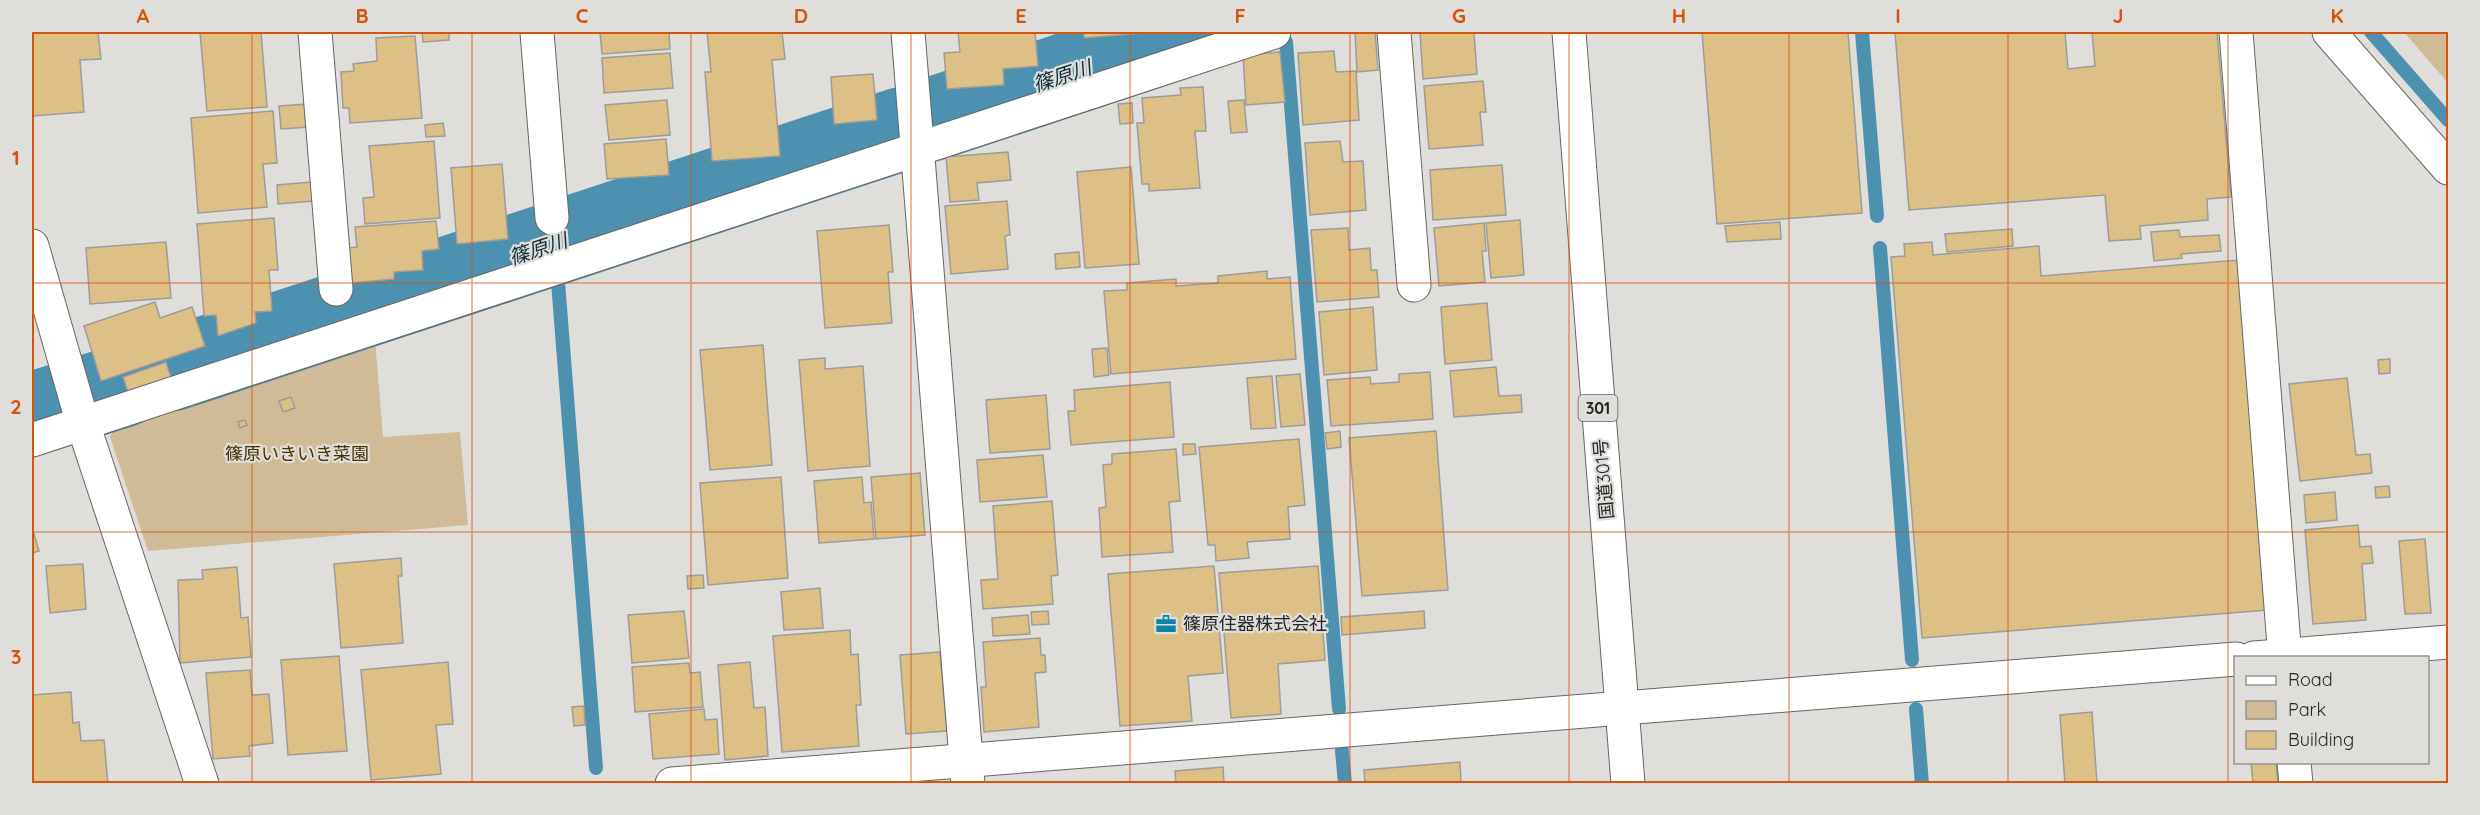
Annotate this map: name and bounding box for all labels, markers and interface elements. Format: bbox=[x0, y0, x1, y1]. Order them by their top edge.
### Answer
text: A bbox=[137, 3, 150, 28]
text: B bbox=[355, 3, 369, 28]
text: C bbox=[576, 3, 589, 28]
text: D bbox=[794, 3, 808, 28]
text: E bbox=[1015, 3, 1027, 28]
text: F bbox=[1234, 3, 1246, 28]
text: G bbox=[1452, 3, 1466, 28]
text: H bbox=[1672, 3, 1686, 28]
text: I bbox=[1895, 3, 1901, 28]
text: J bbox=[2112, 3, 2124, 28]
text: K bbox=[2330, 3, 2344, 28]
water label: 篠原川 bbox=[1029, 54, 1096, 97]
text: 1 bbox=[12, 145, 20, 170]
water label: 篠原川 bbox=[505, 227, 572, 270]
text: 2 bbox=[10, 394, 22, 419]
road number: 301 bbox=[1578, 395, 1618, 421]
street label: 国道301号 bbox=[1589, 438, 1618, 520]
park label: 篠原いきいき菜園 bbox=[225, 442, 369, 465]
office icon: 篠原住器株式会社 bbox=[1154, 612, 1178, 636]
place label: 篠原住器株式会社 bbox=[1183, 612, 1327, 635]
text: 3 bbox=[11, 644, 21, 669]
legend bbox=[2234, 656, 2429, 764]
text: Road bbox=[2288, 668, 2333, 691]
text: Park bbox=[2288, 698, 2326, 721]
text: Building bbox=[2288, 728, 2354, 751]

